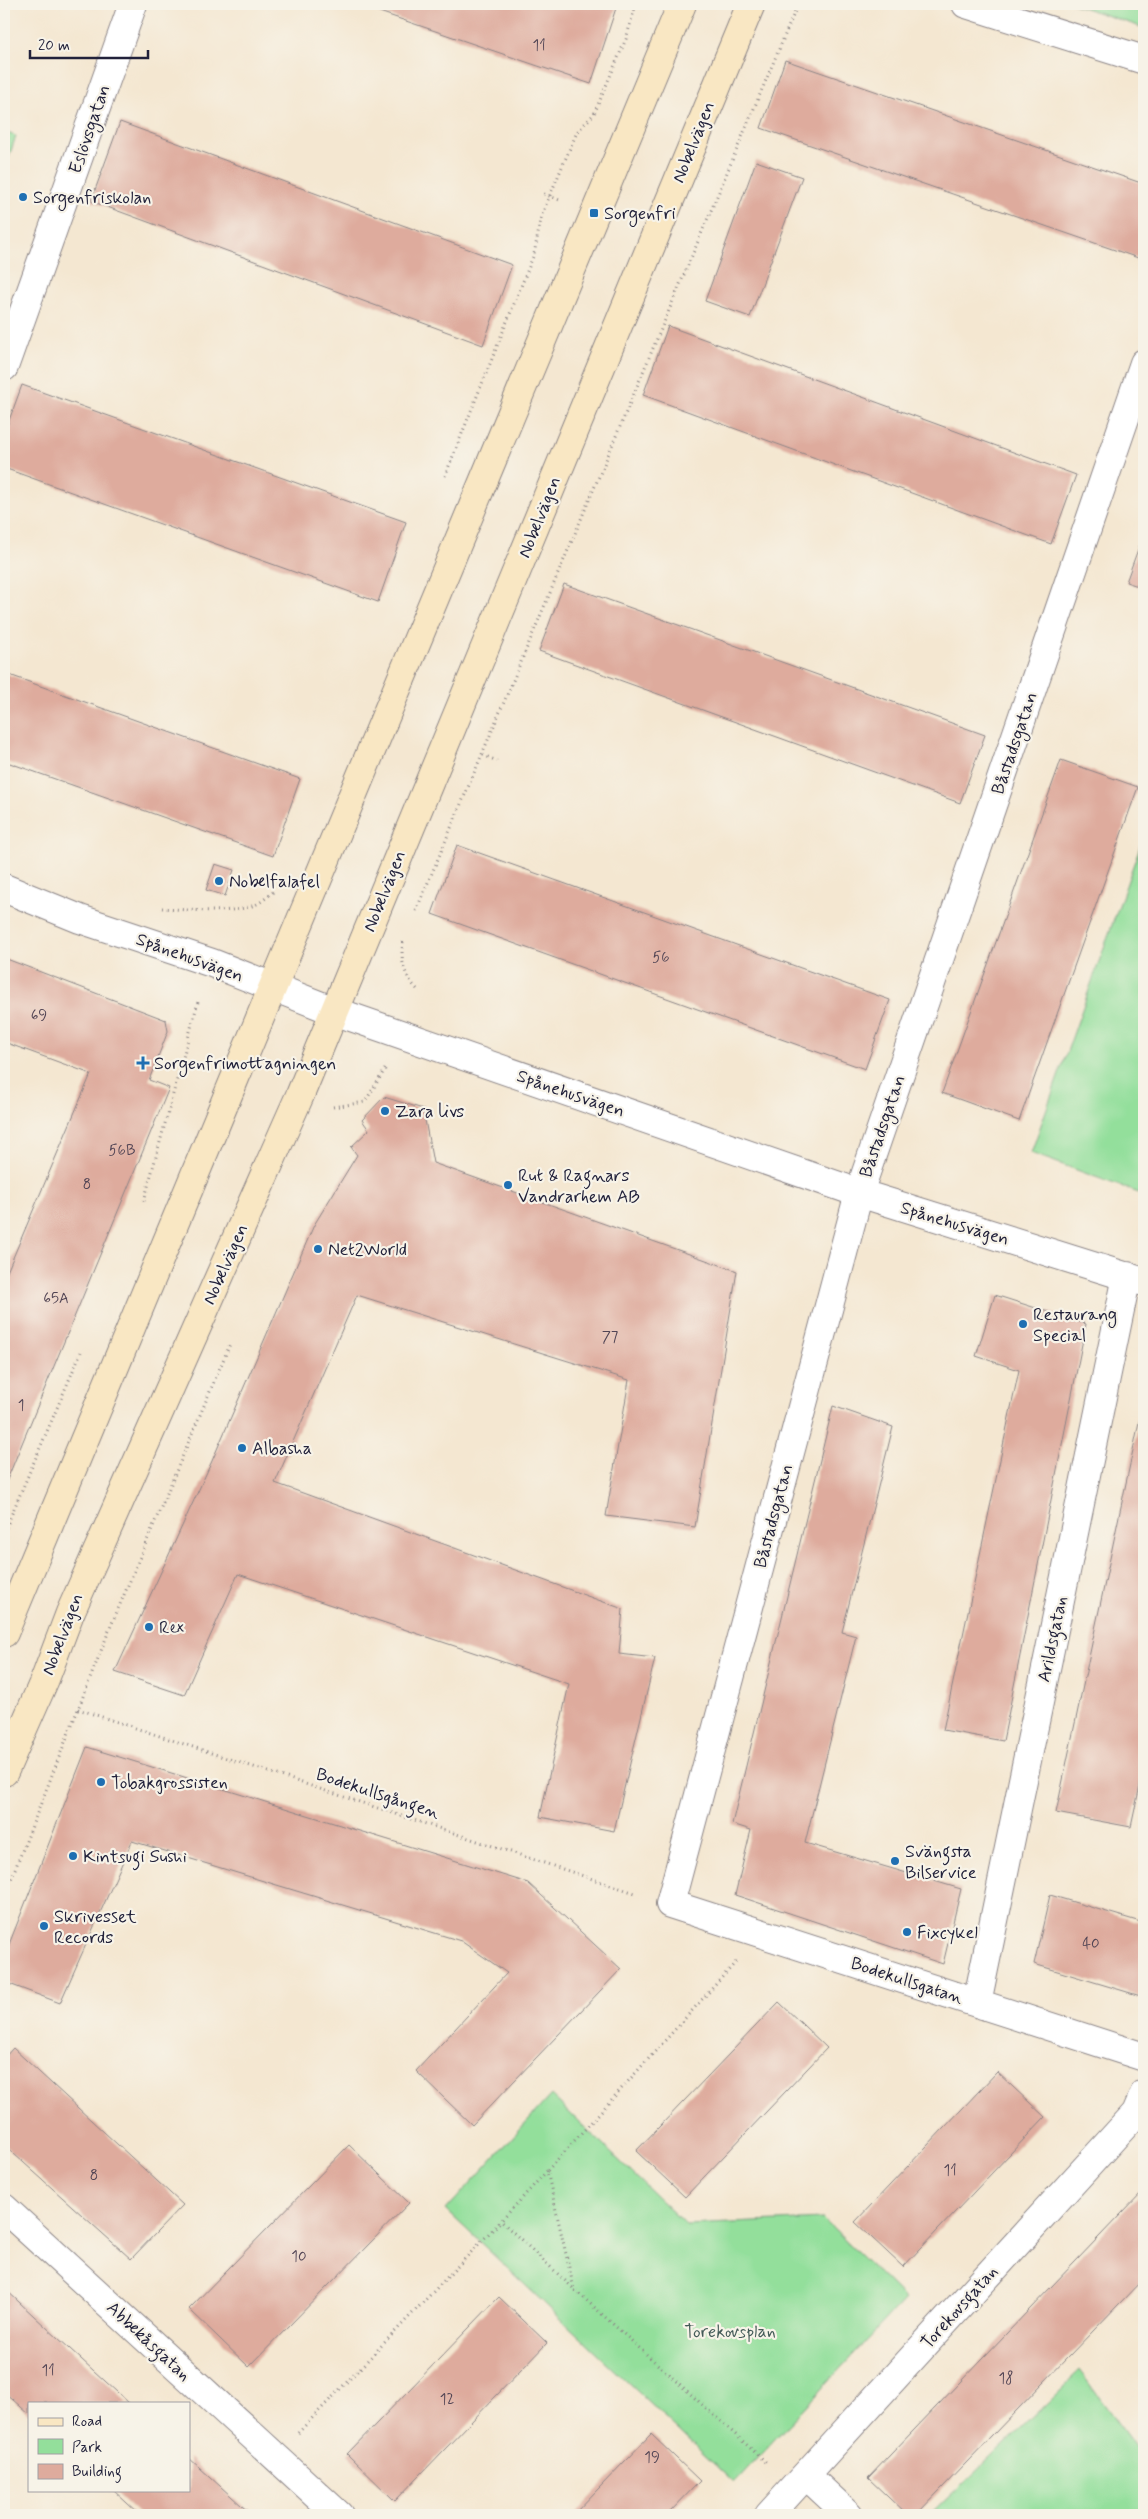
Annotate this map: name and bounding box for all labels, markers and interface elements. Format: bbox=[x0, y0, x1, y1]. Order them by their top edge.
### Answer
scale bar bbox=[30, 28, 148, 60]
text: 20 m bbox=[38, 36, 70, 56]
house number: 11 bbox=[532, 36, 546, 56]
street label: Eslövsgatan bbox=[63, 82, 117, 177]
street label: Nobelvägen bbox=[667, 98, 721, 187]
place label: Sorgenfriskolan bbox=[33, 186, 151, 211]
marker: Sorgenfriskolan bbox=[17, 191, 29, 203]
place label: Sorgenfri bbox=[604, 202, 676, 227]
marker: Sorgenfri bbox=[588, 207, 600, 219]
street label: Nobelvägen bbox=[513, 473, 567, 562]
street label: Båstadsgatan bbox=[986, 689, 1045, 798]
street label: Nobelvägen bbox=[358, 847, 412, 936]
place label: Nobelfalafel bbox=[229, 870, 320, 894]
marker: Nobelfalafel bbox=[213, 875, 225, 887]
street label: Spånehusvägen bbox=[133, 927, 247, 988]
house number: 56 bbox=[652, 948, 670, 968]
house number: 69 bbox=[31, 1006, 47, 1026]
place label: Sorgenfrimottagningen bbox=[154, 1052, 337, 1077]
marker: Sorgenfrimottagningen bbox=[136, 1056, 150, 1070]
street label: Spånehusvägen bbox=[514, 1064, 628, 1124]
street label: Båstadsgatan bbox=[854, 1072, 913, 1181]
place label: Zara livs bbox=[395, 1100, 464, 1124]
marker: Zara livs bbox=[379, 1105, 391, 1117]
house number: 56B bbox=[109, 1141, 135, 1161]
place label: Rut & Ragnars Vandrarhem AB bbox=[518, 1164, 639, 1209]
house number: 8 bbox=[83, 1175, 91, 1195]
marker: Rut & Ragnars Vandrarhem AB bbox=[502, 1179, 514, 1191]
street label: Spånehusvägen bbox=[897, 1196, 1012, 1252]
street label: Nobelvägen bbox=[197, 1220, 254, 1308]
place label: Net2World bbox=[328, 1238, 407, 1262]
marker: Net2World bbox=[312, 1243, 324, 1255]
house number: 65A bbox=[43, 1289, 69, 1309]
place label: Restaurang Special bbox=[1033, 1303, 1117, 1348]
marker: Restaurang Special bbox=[1017, 1318, 1029, 1330]
house number: 77 bbox=[602, 1328, 619, 1348]
house number: 1 bbox=[18, 1396, 24, 1416]
place label: Albasha bbox=[252, 1437, 312, 1461]
marker: Albasha bbox=[236, 1442, 248, 1454]
street label: Båstadsgatan bbox=[749, 1462, 800, 1571]
street label: Nobelvägen bbox=[36, 1590, 90, 1679]
street label: Arildsgatan bbox=[1032, 1594, 1076, 1685]
place label: Rex bbox=[159, 1616, 184, 1640]
marker: Rex bbox=[143, 1621, 155, 1633]
street label: Bodekullsgången bbox=[312, 1763, 443, 1827]
place label: Tobakgrossisten bbox=[111, 1771, 228, 1795]
marker: Tobakgrossisten bbox=[95, 1776, 107, 1788]
place label: Svängsta Bilservice bbox=[905, 1840, 977, 1885]
place label: Kintsugi Sushi bbox=[83, 1845, 187, 1871]
marker: Kintsugi Sushi bbox=[67, 1850, 79, 1862]
marker: Svängsta Bilservice bbox=[889, 1855, 901, 1867]
place label: Skrivesset Records bbox=[54, 1905, 137, 1950]
marker: Skrivesset Records bbox=[38, 1920, 50, 1932]
place label: Fixcykel bbox=[917, 1921, 978, 1945]
marker: Fixcykel bbox=[901, 1926, 913, 1938]
house number: 40 bbox=[1082, 1934, 1100, 1954]
street label: Bodekullsgatan bbox=[848, 1952, 966, 2010]
house number: 11 bbox=[943, 2161, 957, 2181]
house number: 8 bbox=[90, 2166, 98, 2186]
house number: 10 bbox=[291, 2247, 307, 2267]
street label: Torekovsgatan bbox=[916, 2261, 1005, 2356]
street label: Abbekåsgatan bbox=[100, 2296, 196, 2389]
park label: Torekovsplan bbox=[684, 2320, 776, 2344]
house number: 11 bbox=[41, 2361, 55, 2381]
house number: 18 bbox=[999, 2369, 1013, 2389]
house number: 12 bbox=[440, 2390, 454, 2410]
legend bbox=[28, 2402, 190, 2492]
text: Road bbox=[72, 2412, 102, 2432]
text: Park bbox=[72, 2438, 102, 2458]
house number: 19 bbox=[644, 2448, 660, 2468]
text: Building bbox=[72, 2462, 122, 2483]

